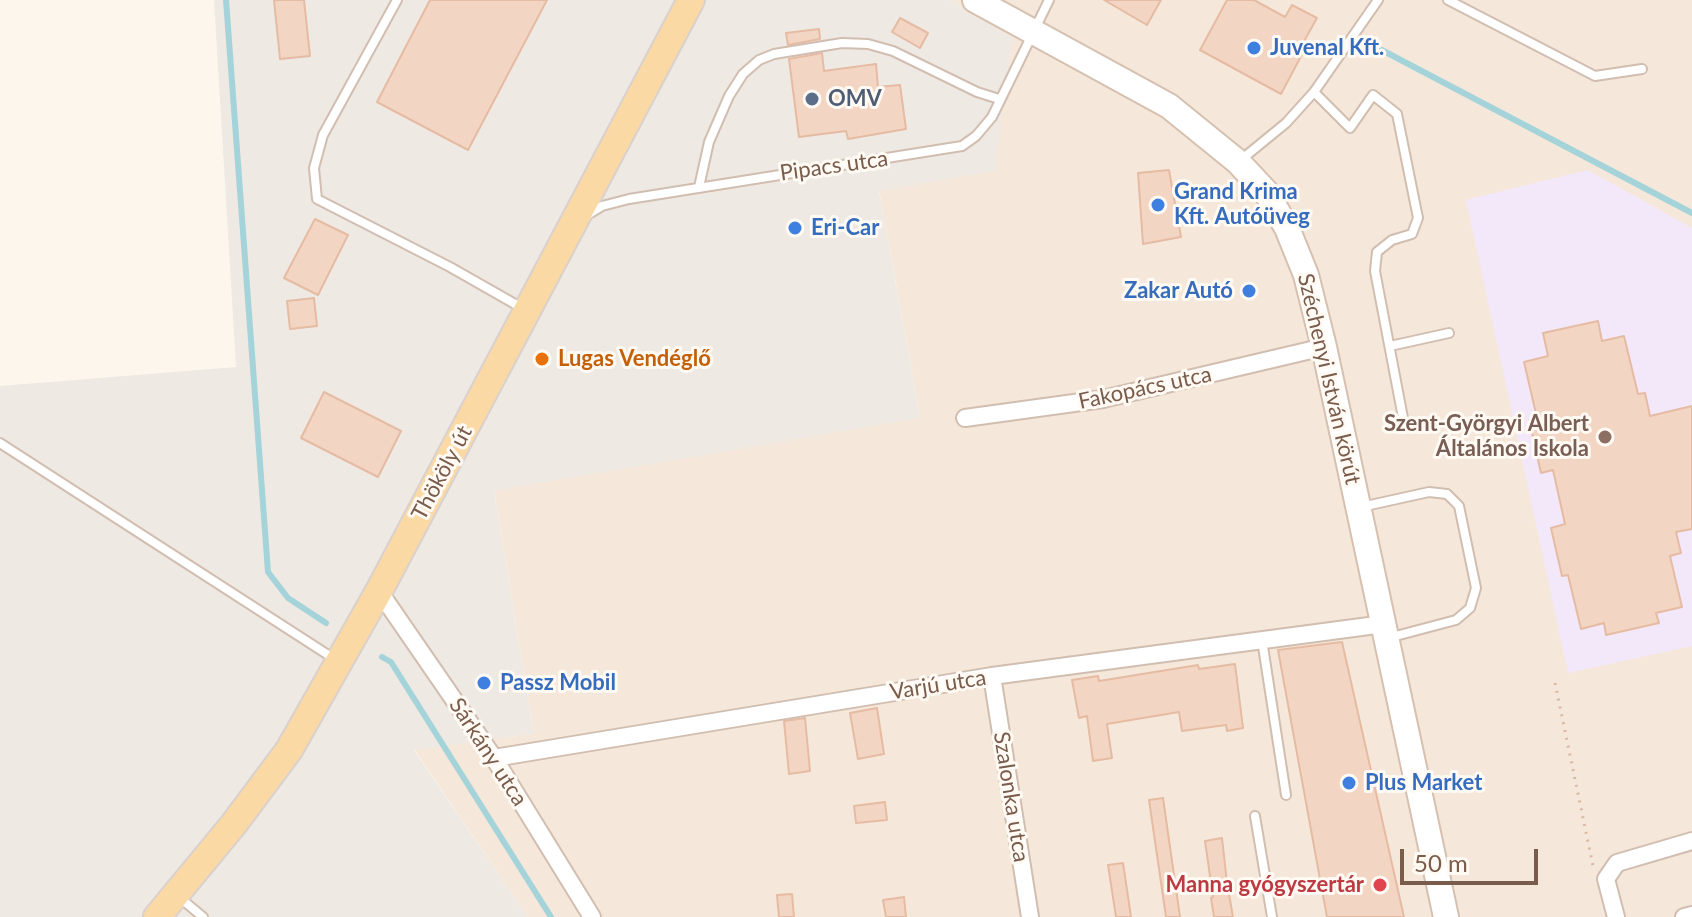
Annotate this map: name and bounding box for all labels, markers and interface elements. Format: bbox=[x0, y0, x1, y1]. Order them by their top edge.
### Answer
place label: Juvenal Kft. bbox=[1270, 35, 1384, 61]
marker: Juvenal Kft. bbox=[1245, 39, 1263, 57]
place label: OMV bbox=[828, 86, 882, 112]
marker: OMV bbox=[803, 90, 821, 108]
street label: Pipacs utca bbox=[778, 145, 890, 187]
place label: Grand Krima Kft. Autóüveg bbox=[1174, 179, 1310, 230]
marker: Grand Krima Kft. Autóüveg bbox=[1149, 196, 1167, 214]
place label: Eri-Car bbox=[811, 215, 879, 241]
marker: Eri-Car bbox=[786, 219, 804, 237]
street label: Széchenyi István körút bbox=[1292, 271, 1366, 487]
place label: Zakar Autó bbox=[1124, 278, 1233, 304]
marker: Zakar Autó bbox=[1240, 282, 1258, 300]
place label: Lugas Vendéglő bbox=[558, 346, 711, 372]
marker: Lugas Vendéglő bbox=[533, 350, 551, 368]
street label: Fakopács utca bbox=[1076, 361, 1214, 415]
place label: Szent-Györgyi Albert Általános Iskola bbox=[1384, 411, 1589, 462]
street label: Thököly út bbox=[406, 421, 478, 525]
marker: Szent-Györgyi Albert Általános Iskola bbox=[1596, 428, 1614, 446]
street label: Varjú utca bbox=[888, 664, 988, 706]
place label: Passz Mobil bbox=[500, 670, 616, 696]
marker: Passz Mobil bbox=[475, 674, 493, 692]
street label: Sárkány utca bbox=[443, 693, 533, 811]
street label: Szalonka utca bbox=[988, 730, 1034, 864]
place label: Plus Market bbox=[1365, 770, 1482, 796]
marker: Plus Market bbox=[1340, 774, 1358, 792]
scale bar bbox=[1404, 833, 1542, 883]
text: 50 m bbox=[1414, 848, 1468, 877]
place label: Manna gyógyszertár bbox=[1166, 872, 1364, 898]
marker: Manna gyógyszertár bbox=[1371, 876, 1389, 894]

